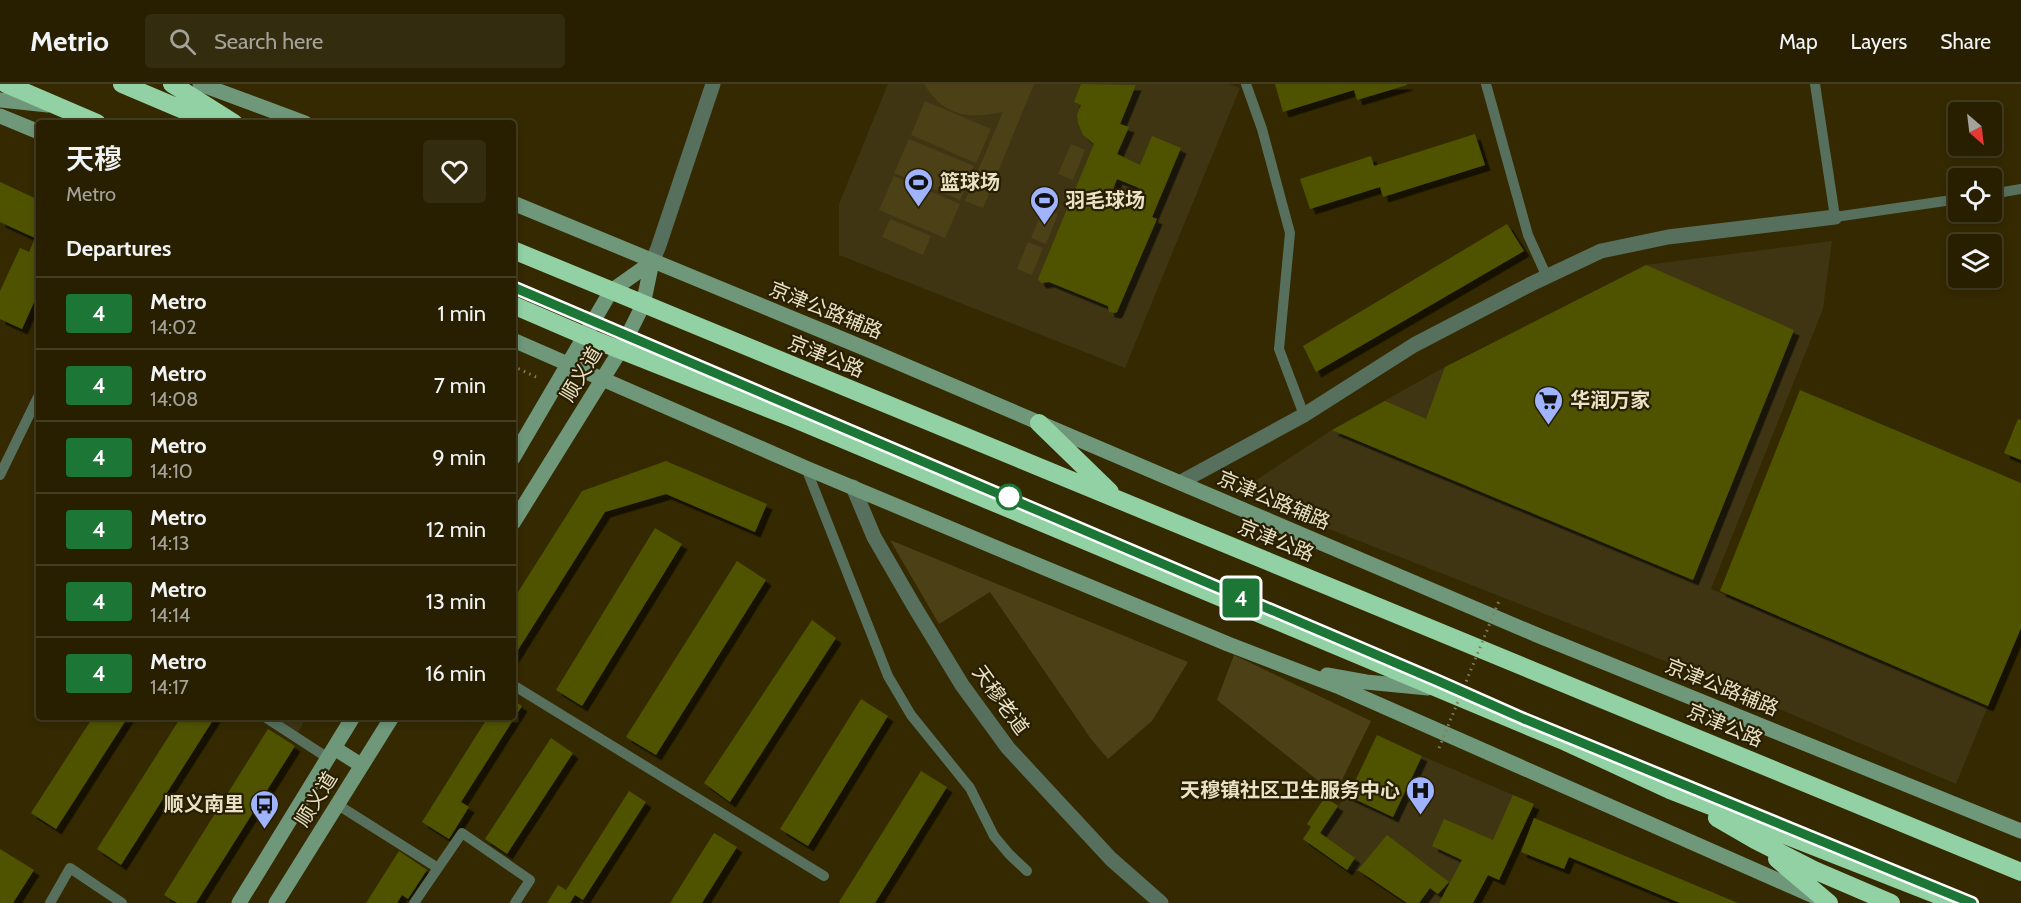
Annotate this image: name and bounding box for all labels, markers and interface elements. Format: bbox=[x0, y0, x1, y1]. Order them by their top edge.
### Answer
search box bbox=[145, 14, 565, 68]
text: Metrio bbox=[30, 24, 109, 58]
icon: search bbox=[166, 25, 199, 58]
text: Search here bbox=[214, 28, 323, 55]
text: Map bbox=[1779, 29, 1818, 54]
text: Layers bbox=[1851, 29, 1907, 54]
text: Share bbox=[1940, 29, 1991, 54]
north arrow bbox=[1948, 102, 2002, 156]
map controls bbox=[1948, 102, 2002, 288]
button: heart bbox=[423, 140, 486, 203]
text: 天穆 bbox=[66, 142, 122, 176]
sports icon: 篮球场 bbox=[903, 166, 935, 208]
button: locate bbox=[1948, 168, 2002, 222]
place label: 篮球场 bbox=[940, 170, 1000, 194]
text: Metro bbox=[66, 182, 116, 206]
sports icon: 羽毛球场 bbox=[1028, 184, 1060, 226]
place label: 羽毛球场 bbox=[1065, 188, 1145, 212]
button: layers bbox=[1948, 234, 2002, 288]
text: Departures bbox=[66, 235, 171, 262]
street label: 京津公路辅路 bbox=[766, 276, 886, 344]
text: Metro bbox=[150, 288, 207, 315]
text: 1 min bbox=[438, 300, 486, 327]
text: 4 bbox=[92, 301, 106, 326]
text: 14:02 bbox=[150, 315, 197, 339]
street label: 京津公路 bbox=[784, 330, 868, 382]
street label: 顺义道 bbox=[555, 342, 607, 406]
text: Metro bbox=[150, 360, 207, 387]
text: 7 min bbox=[434, 372, 486, 399]
text: 4 bbox=[92, 373, 106, 398]
supermarket icon: 华润万家 bbox=[1533, 384, 1565, 426]
text: 14:08 bbox=[150, 387, 198, 411]
place label: 华润万家 bbox=[1570, 388, 1650, 412]
text: Metro bbox=[150, 432, 207, 459]
text: 9 min bbox=[432, 444, 486, 471]
text: 4 bbox=[92, 445, 106, 470]
text: 14:10 bbox=[150, 459, 193, 483]
street label: 京津公路辅路 bbox=[1214, 466, 1334, 534]
unlabelled marker bbox=[996, 484, 1022, 510]
text: Metro bbox=[150, 504, 207, 531]
street label: 京津公路 bbox=[1234, 514, 1318, 566]
text: 12 min bbox=[426, 516, 486, 543]
text: 4 bbox=[92, 517, 106, 542]
text: 14:13 bbox=[150, 531, 190, 555]
text: Metro bbox=[150, 576, 207, 603]
line badge: 4 bbox=[1222, 578, 1260, 618]
text: 4 bbox=[1234, 586, 1248, 611]
text: 13 min bbox=[426, 588, 486, 615]
text: 4 bbox=[92, 589, 106, 614]
text: 14:14 bbox=[150, 603, 190, 627]
text: Metro bbox=[150, 648, 207, 675]
street label: 京津公路辅路 bbox=[1662, 653, 1782, 721]
text: 16 min bbox=[425, 660, 486, 687]
text: 4 bbox=[92, 661, 106, 686]
street label: 天穆老道 bbox=[968, 661, 1034, 739]
text: 14:17 bbox=[150, 675, 189, 699]
street label: 京津公路 bbox=[1683, 698, 1767, 752]
street label: 顺义道 bbox=[290, 767, 342, 831]
hospital icon: 天穆镇社区卫生服务中心 bbox=[1405, 774, 1437, 816]
place label: 天穆镇社区卫生服务中心 bbox=[1180, 778, 1400, 802]
bus stop icon: 顺义南里 bbox=[249, 788, 281, 830]
place label: 顺义南里 bbox=[164, 792, 244, 816]

